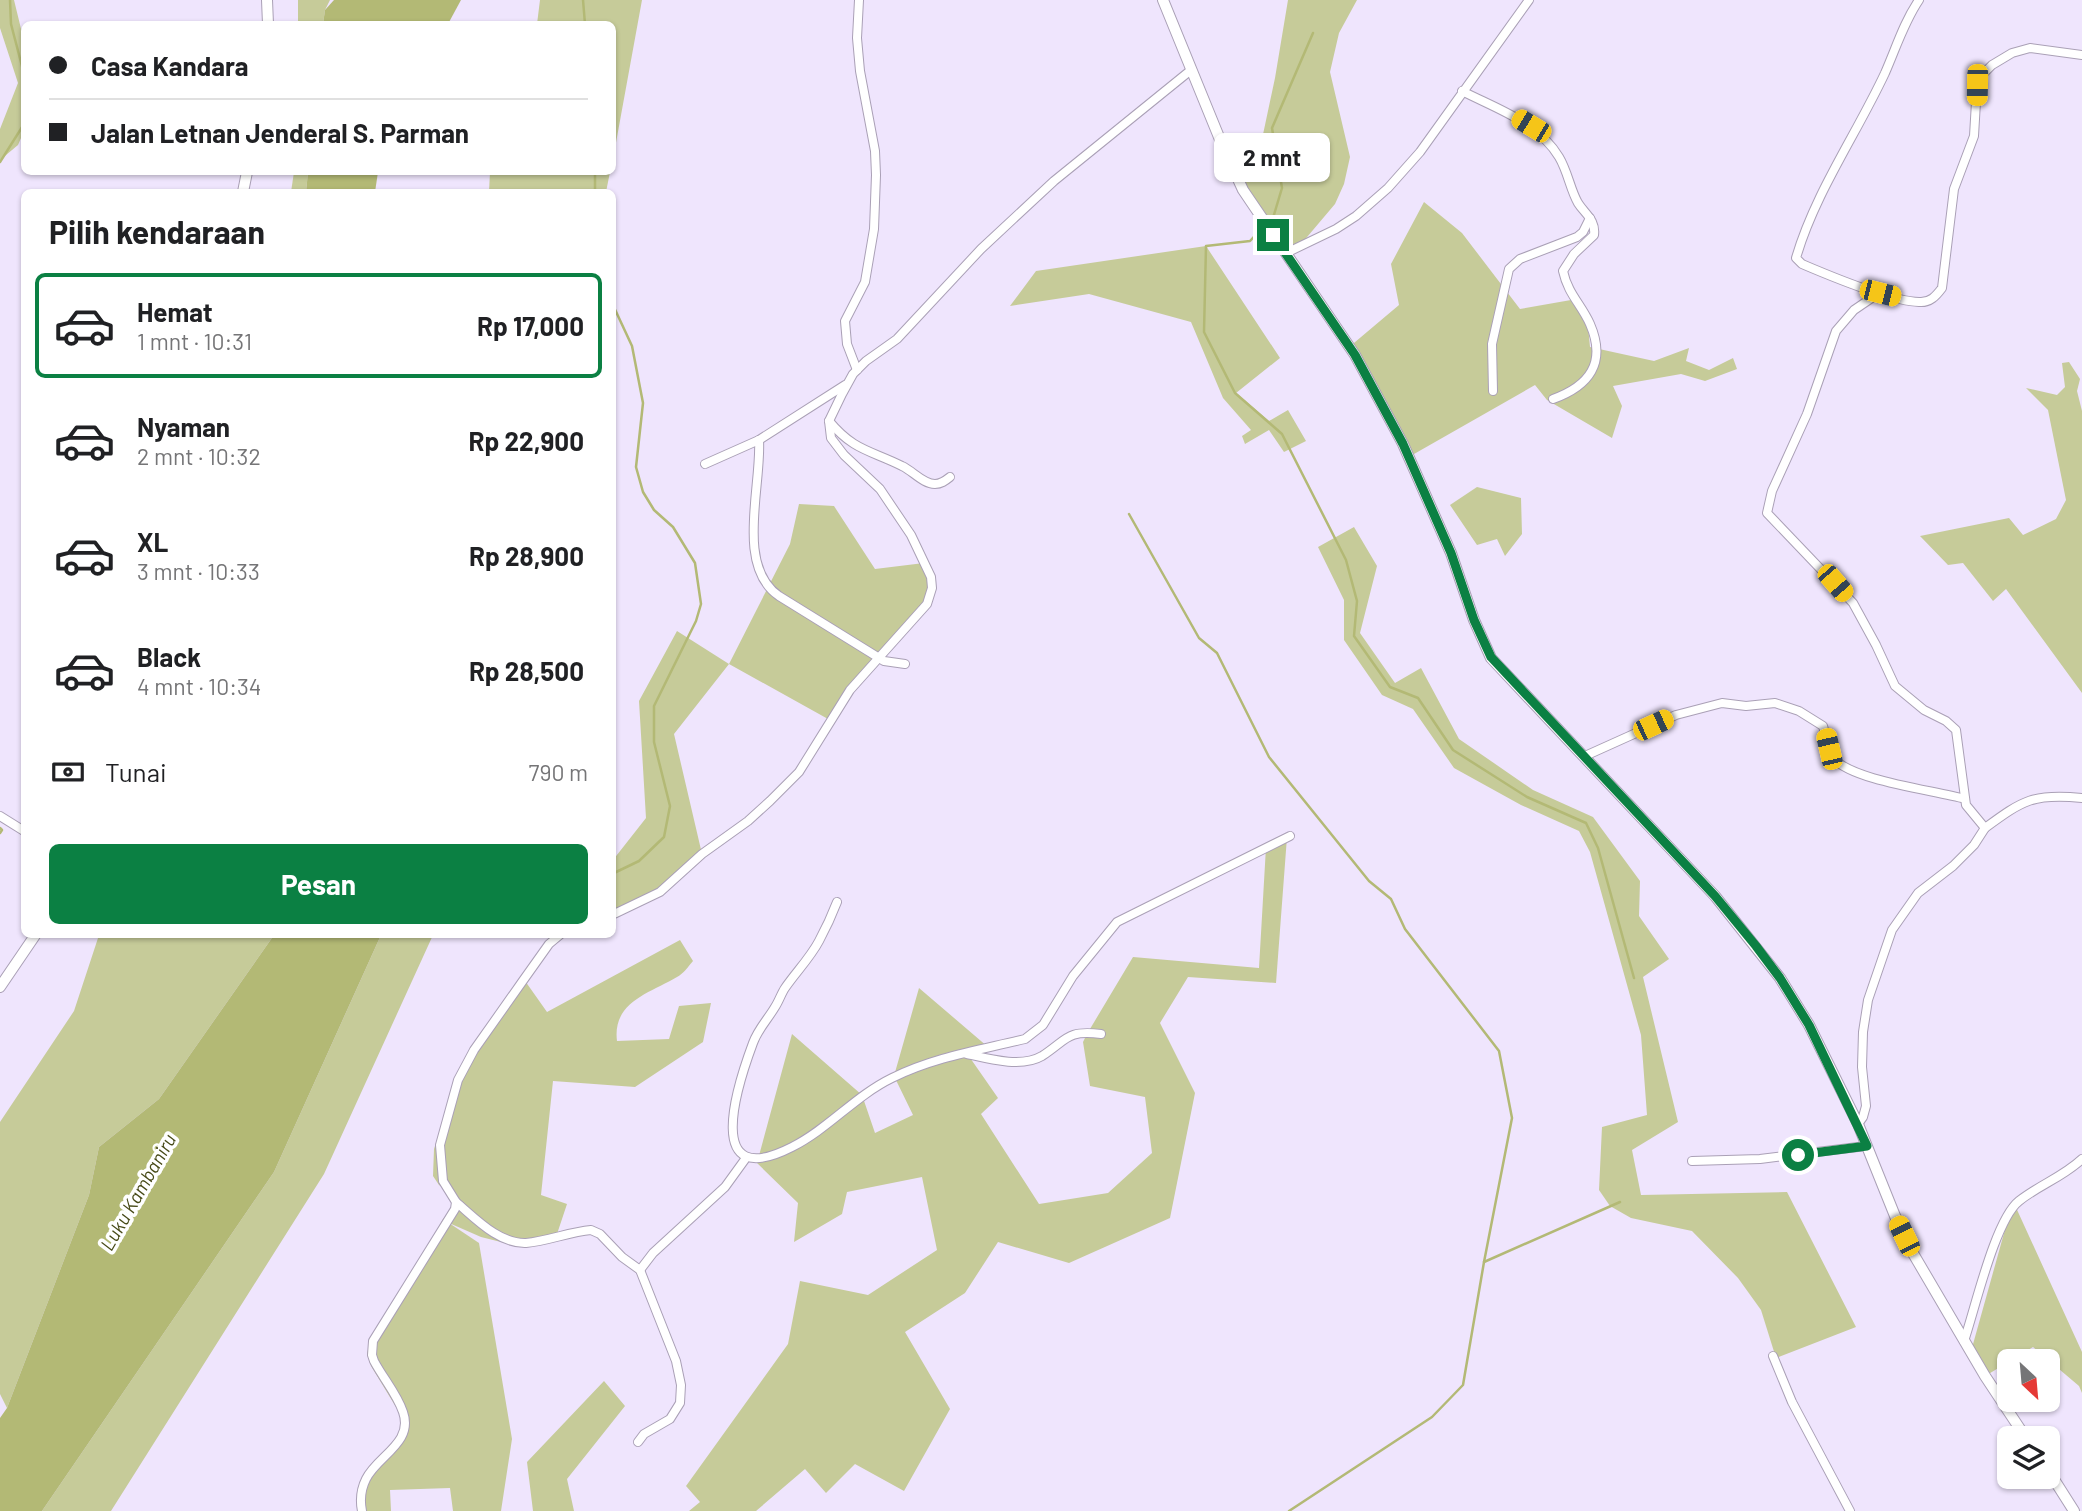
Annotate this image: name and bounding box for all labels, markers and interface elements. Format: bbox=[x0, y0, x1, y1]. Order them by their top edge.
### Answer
text: Casa Kandara bbox=[91, 50, 249, 81]
car bbox=[1967, 64, 1988, 106]
car bbox=[1508, 106, 1555, 146]
text: Jalan Letnan Jenderal S. Parman bbox=[91, 117, 469, 148]
callout: 2 mnt bbox=[1215, 134, 1331, 182]
text: 2 mnt bbox=[1243, 143, 1301, 171]
text: Pilih kendaraan bbox=[49, 212, 265, 250]
route end bbox=[1257, 219, 1289, 251]
car bbox=[1858, 278, 1903, 308]
icon: car bbox=[53, 294, 116, 357]
text: Hemat bbox=[137, 296, 213, 327]
text: Rp 17,000 bbox=[477, 310, 584, 341]
text: 1 mnt · 10:31 bbox=[137, 327, 252, 355]
icon: car bbox=[53, 409, 116, 472]
text: Nyaman bbox=[137, 411, 230, 442]
text: Rp 22,900 bbox=[469, 425, 584, 456]
text: 2 mnt · 10:32 bbox=[137, 442, 261, 470]
icon: car bbox=[53, 524, 116, 587]
text: XL bbox=[137, 526, 168, 557]
text: Rp 28,900 bbox=[469, 540, 584, 571]
text: 3 mnt · 10:33 bbox=[137, 557, 260, 585]
car bbox=[1814, 560, 1857, 606]
icon: car bbox=[53, 639, 116, 702]
text: Black bbox=[137, 641, 201, 672]
text: Rp 28,500 bbox=[469, 655, 584, 686]
text: 4 mnt · 10:34 bbox=[137, 672, 261, 700]
car bbox=[1630, 707, 1677, 743]
car bbox=[1815, 726, 1844, 772]
icon: cash bbox=[49, 753, 87, 791]
text: Tunai bbox=[105, 756, 167, 787]
text: 790 m bbox=[529, 758, 588, 786]
button: Pesan bbox=[49, 844, 588, 924]
water label: Luku Kambaniru bbox=[95, 1129, 180, 1254]
route start bbox=[1782, 1139, 1814, 1171]
car bbox=[1886, 1213, 1923, 1259]
north arrow bbox=[1997, 1349, 2060, 1412]
map controls bbox=[1997, 1349, 2060, 1489]
button: layers bbox=[1997, 1426, 2060, 1489]

